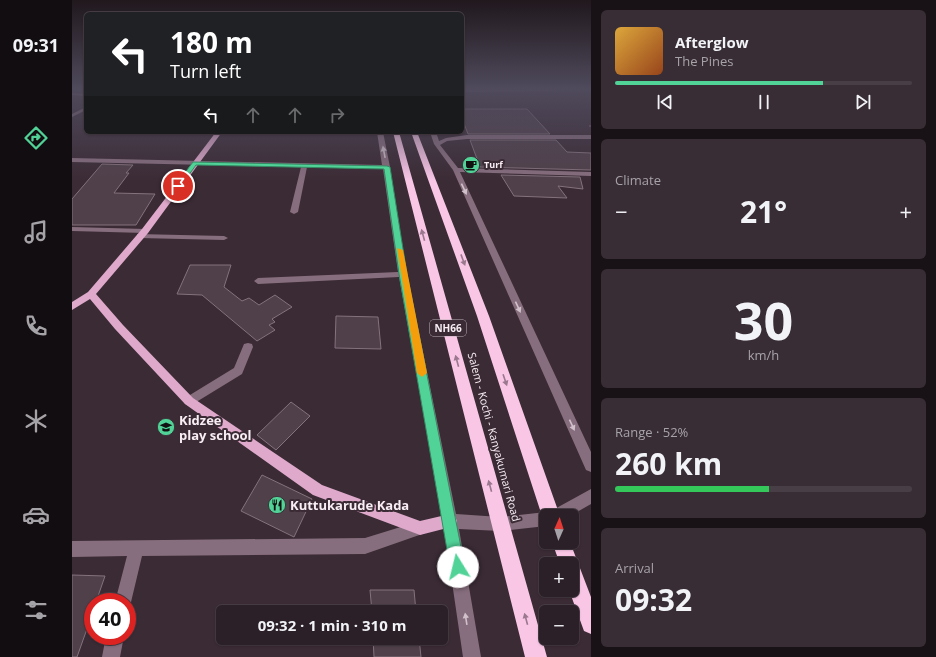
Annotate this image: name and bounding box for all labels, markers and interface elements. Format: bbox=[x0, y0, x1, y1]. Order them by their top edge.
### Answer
text: 180 m bbox=[170, 23, 253, 61]
icon: left bbox=[104, 28, 156, 80]
text: Afterglow bbox=[675, 32, 749, 52]
text: 09:31 bbox=[13, 33, 59, 57]
text: The Pines bbox=[675, 52, 733, 70]
text: Turn left bbox=[170, 59, 241, 83]
icon: previous bbox=[654, 91, 676, 113]
icon: pause bbox=[753, 91, 775, 113]
icon: next bbox=[852, 91, 874, 113]
icon: left bbox=[200, 104, 222, 126]
icon: ahead bbox=[242, 104, 264, 126]
icon: ahead bbox=[284, 104, 306, 126]
icon: right bbox=[326, 104, 348, 126]
icon: directions bbox=[22, 124, 50, 152]
one-way arrow bbox=[381, 146, 387, 158]
cafe icon: Turf bbox=[461, 155, 481, 175]
place label: Turf bbox=[484, 158, 503, 171]
pin bbox=[161, 169, 195, 203]
text: Climate bbox=[615, 171, 661, 189]
icon: arrive bbox=[167, 175, 189, 197]
one-way arrow bbox=[461, 183, 467, 195]
text: 21° bbox=[740, 191, 787, 232]
text: − bbox=[615, 196, 628, 226]
text: + bbox=[899, 196, 912, 226]
icon: music bbox=[22, 218, 50, 246]
one-way arrow bbox=[420, 229, 426, 241]
one-way arrow bbox=[460, 255, 466, 267]
text: 30 bbox=[734, 284, 793, 355]
one-way arrow bbox=[515, 302, 521, 313]
icon: phone bbox=[22, 312, 50, 340]
road number: NH66 bbox=[430, 320, 466, 336]
text: km/h bbox=[748, 346, 779, 364]
street label: Salem - Kochi - Kanyakumari Road bbox=[465, 351, 524, 523]
one-way arrow bbox=[453, 354, 459, 367]
one-way arrow bbox=[502, 374, 508, 386]
icon: climate bbox=[22, 407, 50, 435]
place label: Kidzee play school bbox=[179, 411, 252, 444]
school or university icon: Kidzee play school bbox=[156, 417, 176, 437]
one-way arrow bbox=[570, 420, 576, 432]
text: Range · 52% bbox=[615, 423, 688, 441]
text: 260 km bbox=[615, 443, 722, 484]
one-way arrow bbox=[487, 480, 493, 492]
restaurant icon: Kuttukarude Kada bbox=[267, 495, 287, 515]
place label: Kuttukarude Kada bbox=[290, 496, 409, 514]
icon: car bbox=[22, 501, 50, 529]
north arrow bbox=[539, 509, 579, 549]
map controls bbox=[539, 509, 579, 645]
position arrow bbox=[437, 546, 479, 588]
button: + bbox=[539, 557, 579, 597]
text: Arrival bbox=[615, 559, 654, 577]
text: 09:32 bbox=[615, 579, 692, 620]
speed limit sign: 40 bbox=[84, 593, 136, 645]
icon: filters bbox=[22, 596, 50, 624]
button: − bbox=[539, 605, 579, 645]
one-way arrow bbox=[463, 612, 469, 625]
one-way arrow bbox=[523, 613, 529, 625]
text: 09:32 · 1 min · 310 m bbox=[258, 615, 406, 635]

